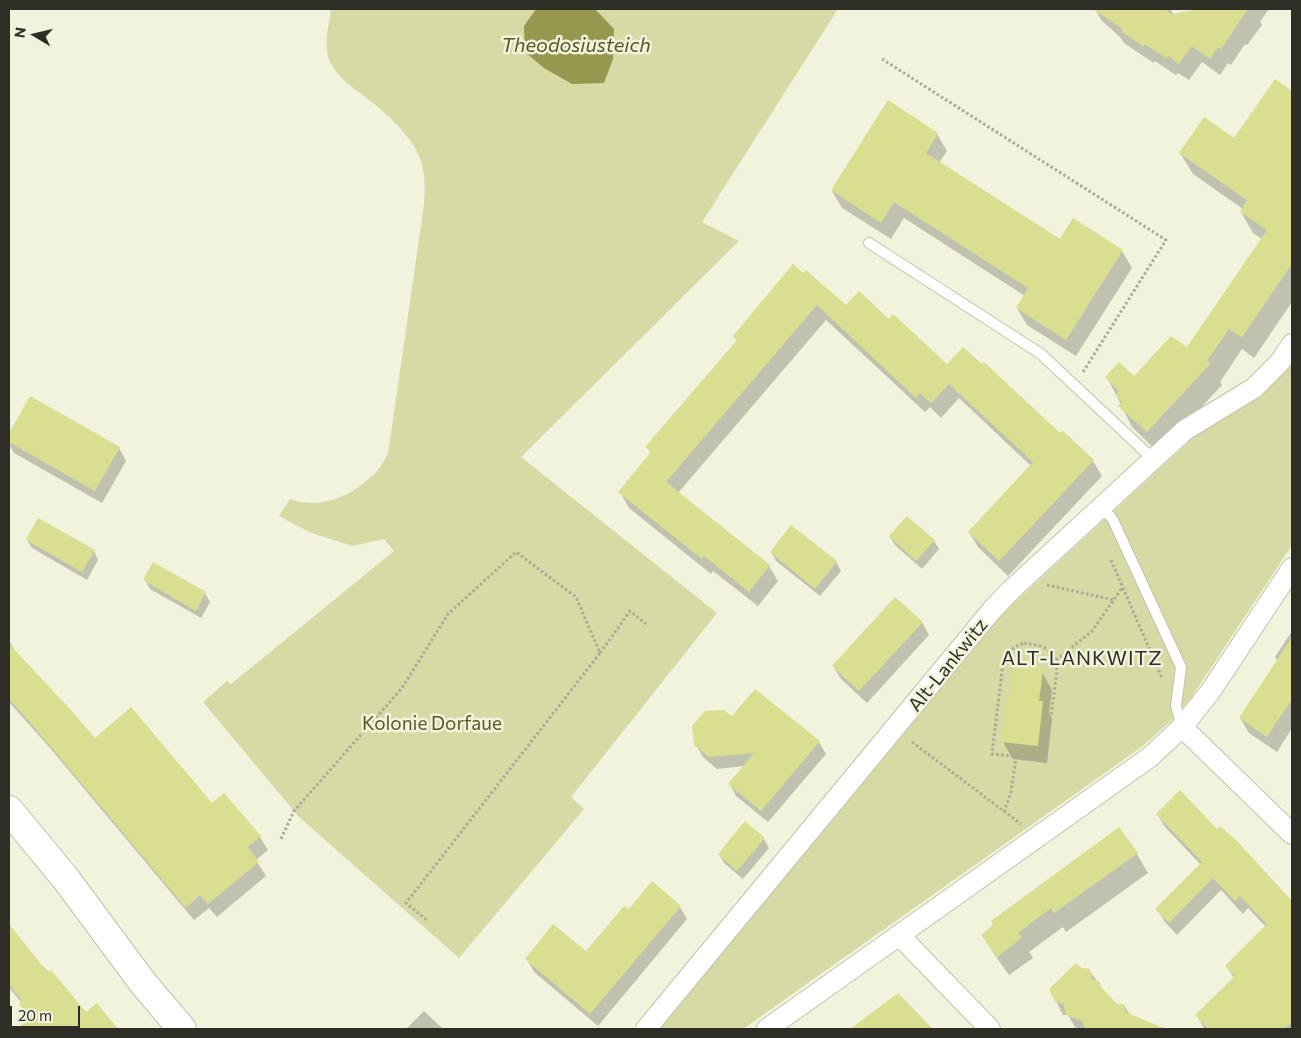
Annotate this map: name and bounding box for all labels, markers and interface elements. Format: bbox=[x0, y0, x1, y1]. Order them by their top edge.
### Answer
north arrow bbox=[10, 10, 60, 60]
text: N bbox=[10, 26, 29, 39]
water label: Theodosiusteich bbox=[501, 33, 651, 57]
street label: Alt-Lankwitz bbox=[904, 614, 992, 716]
district label: ALT-LANKWITZ bbox=[1000, 646, 1164, 670]
park label: Kolonie Dorfaue bbox=[362, 713, 502, 735]
scale bar bbox=[12, 996, 82, 1028]
text: 20 m bbox=[18, 1006, 52, 1024]

